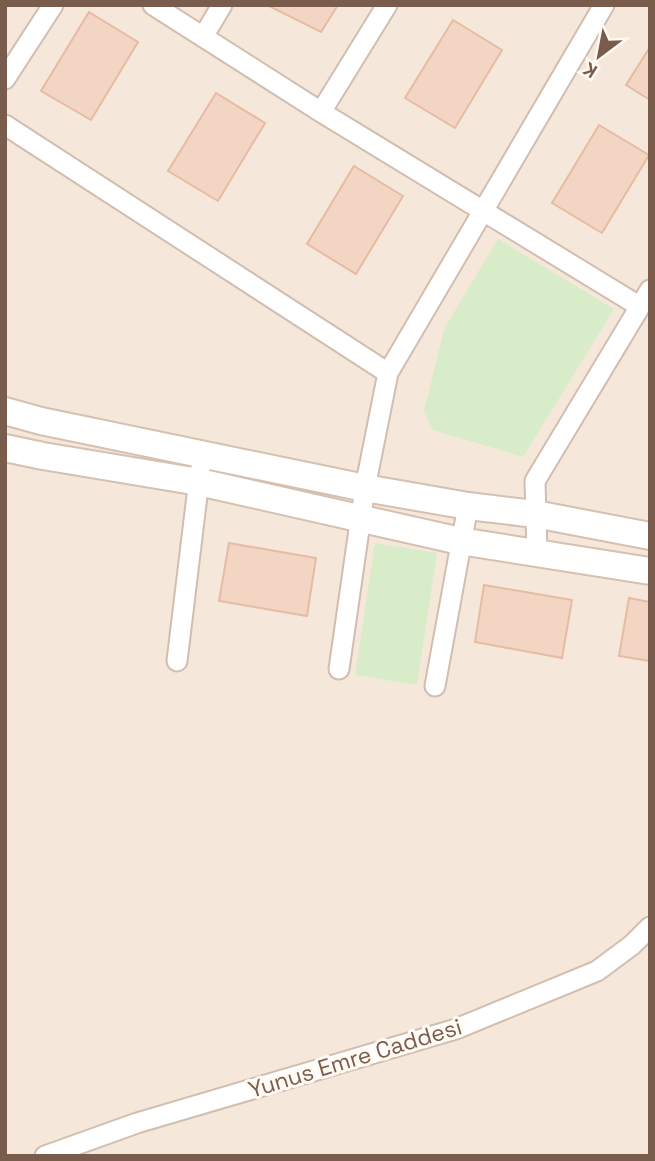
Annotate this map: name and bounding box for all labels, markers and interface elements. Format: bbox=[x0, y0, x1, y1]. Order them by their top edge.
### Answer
north arrow bbox=[564, 21, 634, 91]
text: K bbox=[579, 56, 602, 84]
street label: Yunus Emre Caddesi bbox=[245, 1011, 465, 1105]

